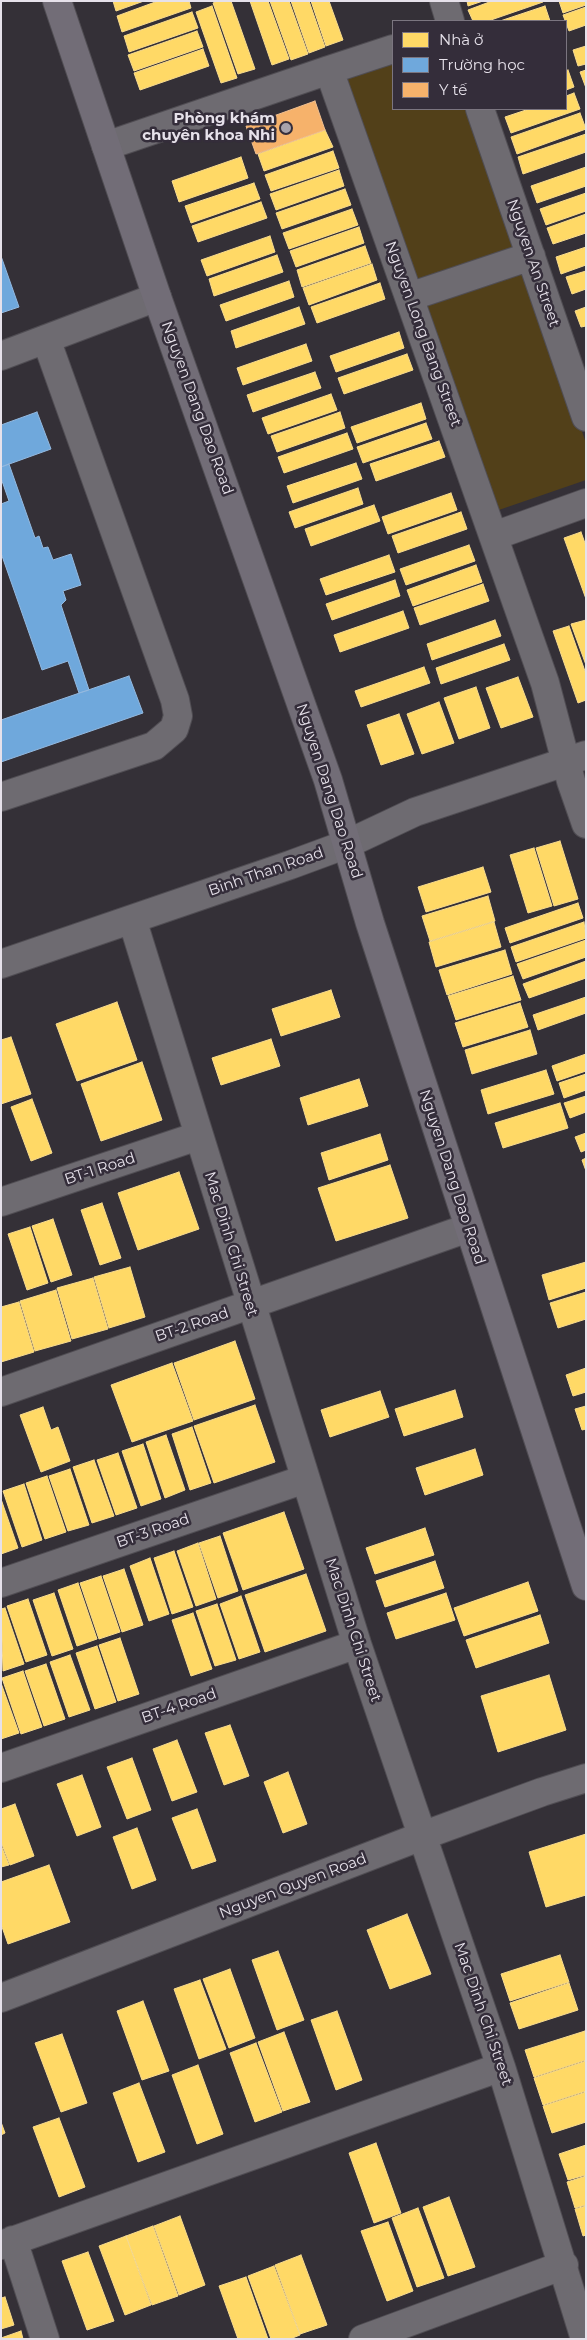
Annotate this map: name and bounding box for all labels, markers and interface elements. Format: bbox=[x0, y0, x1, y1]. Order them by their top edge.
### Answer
legend bbox=[392, 20, 567, 110]
text: Nhà ở bbox=[439, 30, 484, 49]
text: Trường học bbox=[439, 55, 525, 74]
text: Y tế bbox=[439, 80, 467, 99]
place label: Phòng khám chuyên khoa Nhi bbox=[142, 110, 275, 145]
marker: Phòng khám chuyên khoa Nhi bbox=[279, 121, 293, 135]
street label: Nguyen An Street bbox=[503, 197, 563, 329]
street label: Nguyen Long Bang Street bbox=[381, 239, 465, 429]
street label: Nguyen Dang Dao Road bbox=[157, 319, 237, 497]
street label: Nguyen Dang Dao Road bbox=[292, 701, 366, 881]
street label: Binh Than Road bbox=[206, 844, 326, 900]
street label: Nguyen Dang Dao Road bbox=[415, 1087, 489, 1267]
street label: BT-1 Road bbox=[62, 1149, 138, 1189]
street label: Mac Dinh Chi Street bbox=[200, 1170, 262, 1318]
street label: BT-2 Road bbox=[153, 1304, 231, 1346]
street label: BT-3 Road bbox=[114, 1510, 192, 1552]
street label: Mac Dinh Chi Street bbox=[321, 1556, 385, 1704]
street label: BT-4 Road bbox=[139, 1685, 219, 1727]
street label: Nguyen Quyen Road bbox=[217, 1850, 369, 1922]
street label: Mac Dinh Chi Street bbox=[450, 1940, 516, 2088]

